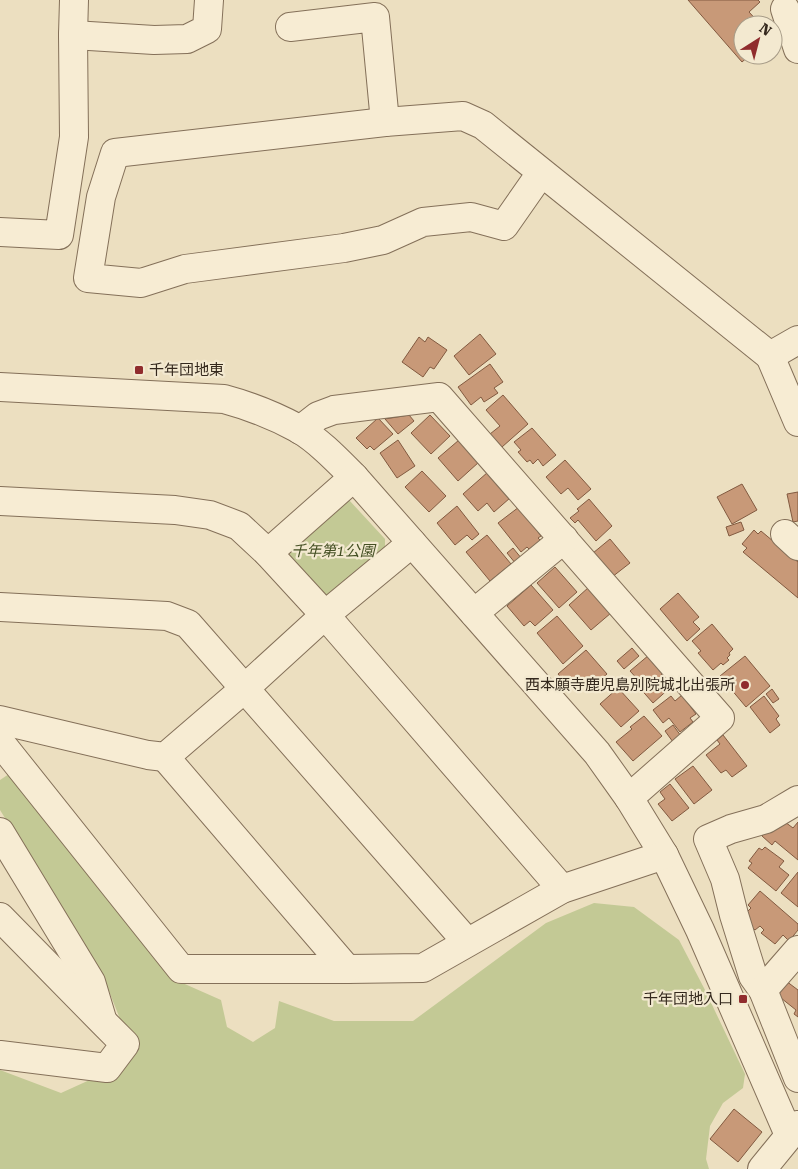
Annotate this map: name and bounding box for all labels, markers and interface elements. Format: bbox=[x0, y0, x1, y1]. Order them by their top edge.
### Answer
north arrow bbox=[733, 15, 783, 65]
text: N bbox=[757, 20, 775, 39]
place label: 千年団地東 bbox=[149, 361, 224, 379]
marker: 千年団地東 bbox=[133, 364, 145, 376]
park label: 千年第1公園 bbox=[291, 542, 377, 560]
place label: 西本願寺鹿児島別院城北出張所 bbox=[525, 676, 735, 694]
marker: 西本願寺鹿児島別院城北出張所 bbox=[739, 679, 751, 691]
place label: 千年団地入口 bbox=[643, 990, 733, 1008]
marker: 千年団地入口 bbox=[737, 993, 749, 1005]

